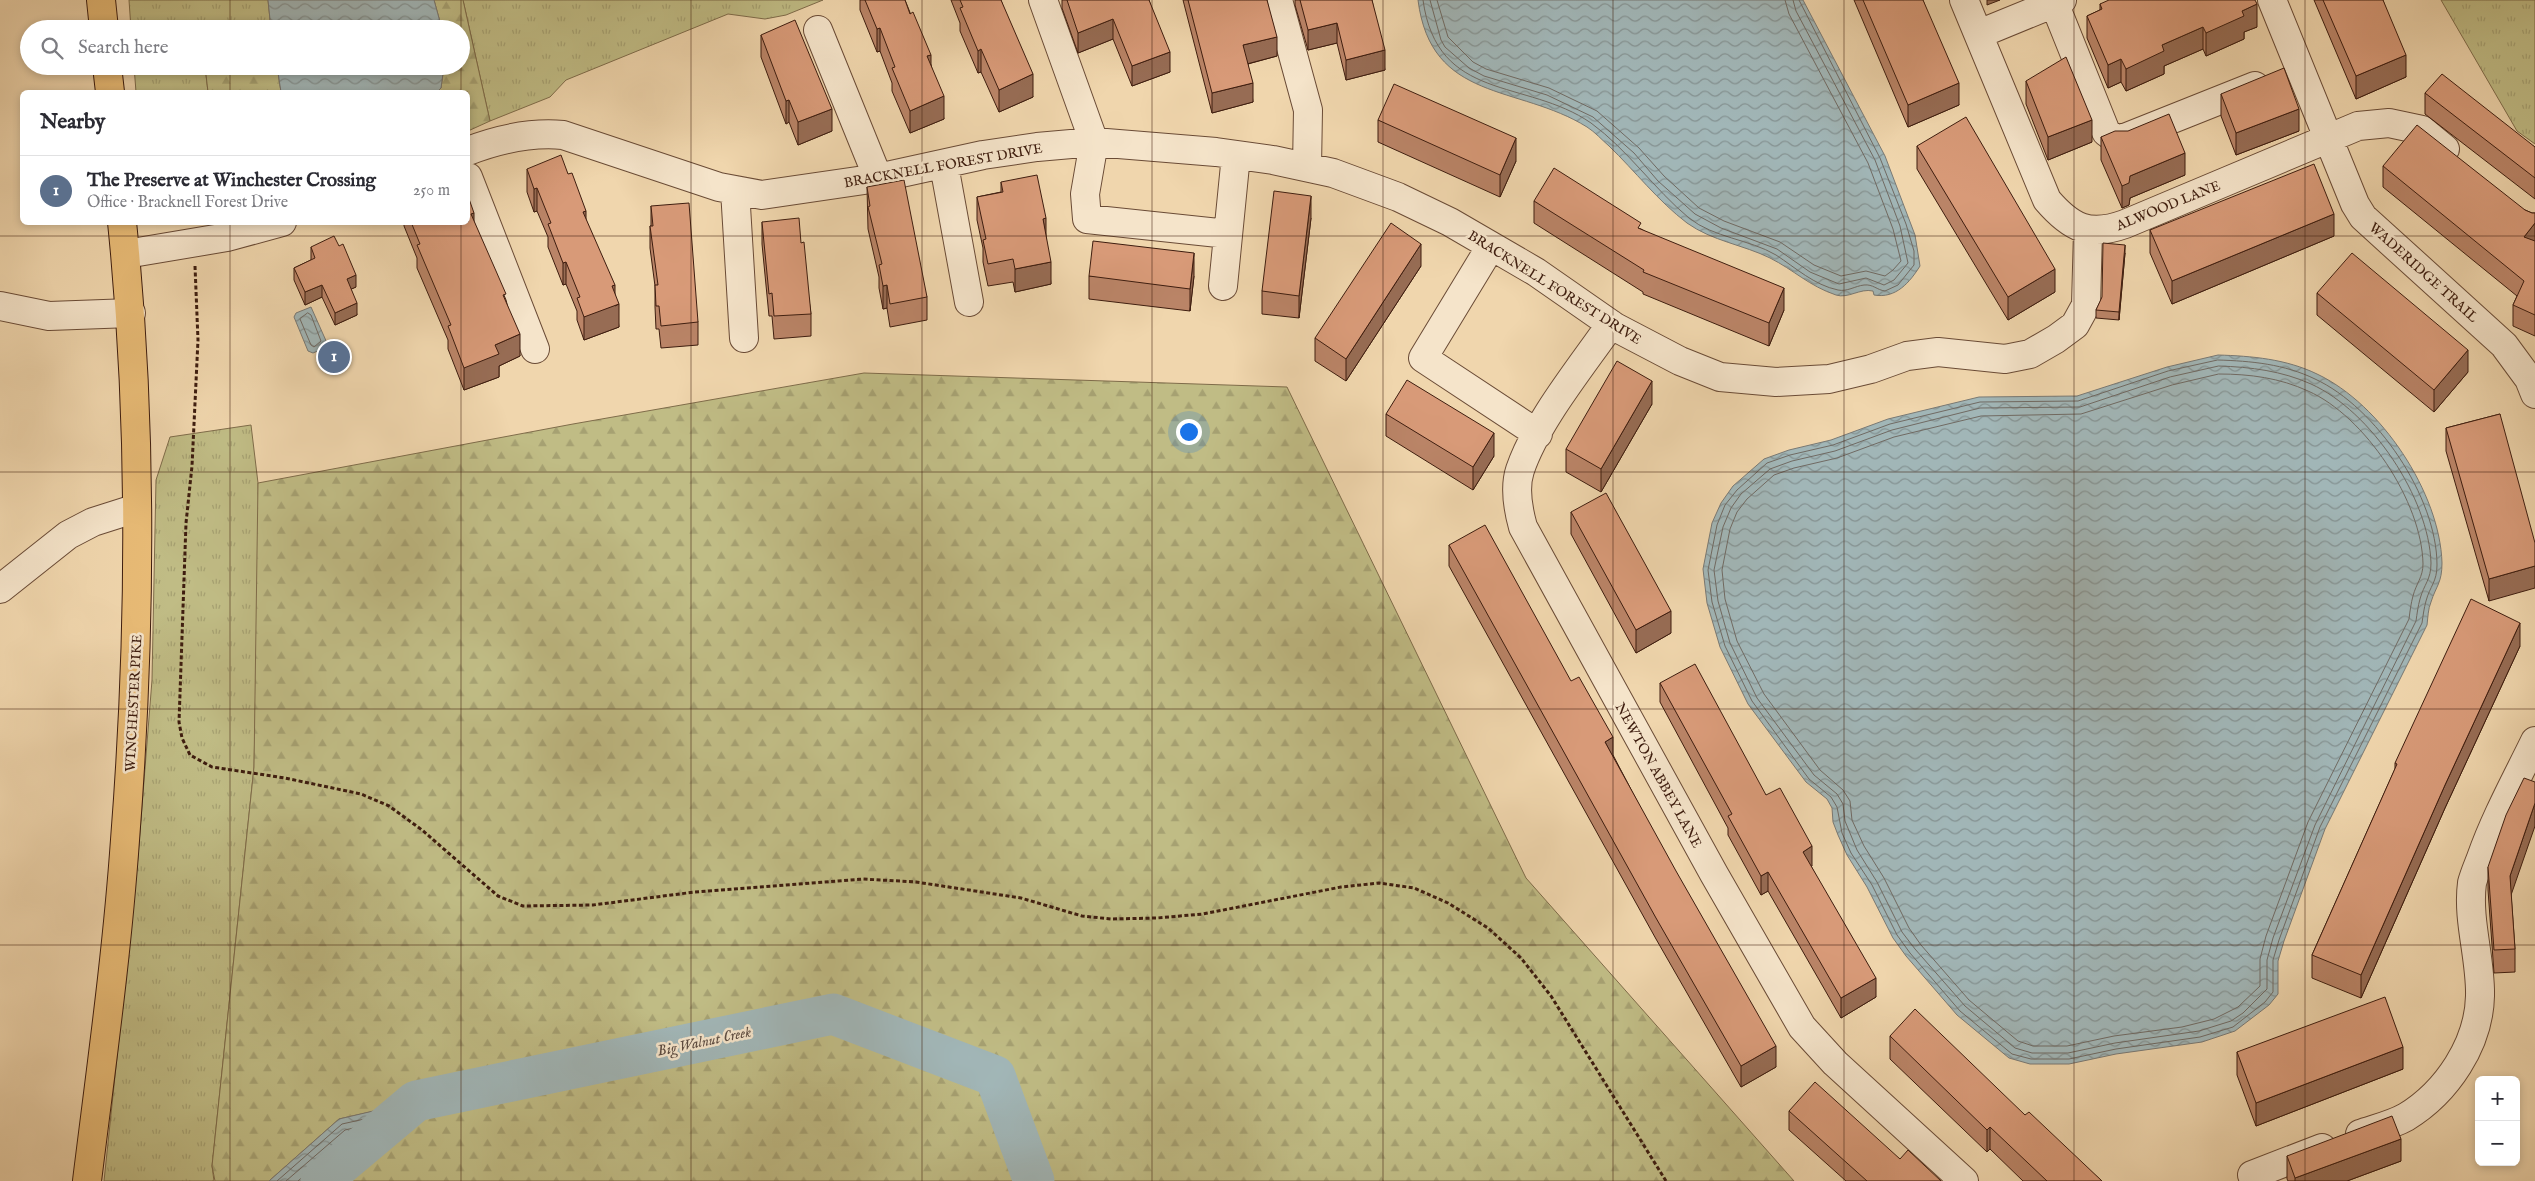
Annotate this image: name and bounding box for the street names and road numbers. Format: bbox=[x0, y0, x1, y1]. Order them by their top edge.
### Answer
street label: BRACKNELL FOREST DRIVE bbox=[842, 140, 1044, 192]
street label: ALWOOD LANE bbox=[2113, 177, 2223, 235]
street label: WADERIDGE TRAIL bbox=[2365, 219, 2482, 327]
street label: BRACKNELL FOREST DRIVE bbox=[1464, 227, 1645, 349]
street label: WINCHESTER PIKE bbox=[121, 634, 147, 772]
street label: NEWTON ABBEY LANE bbox=[1611, 700, 1706, 852]

